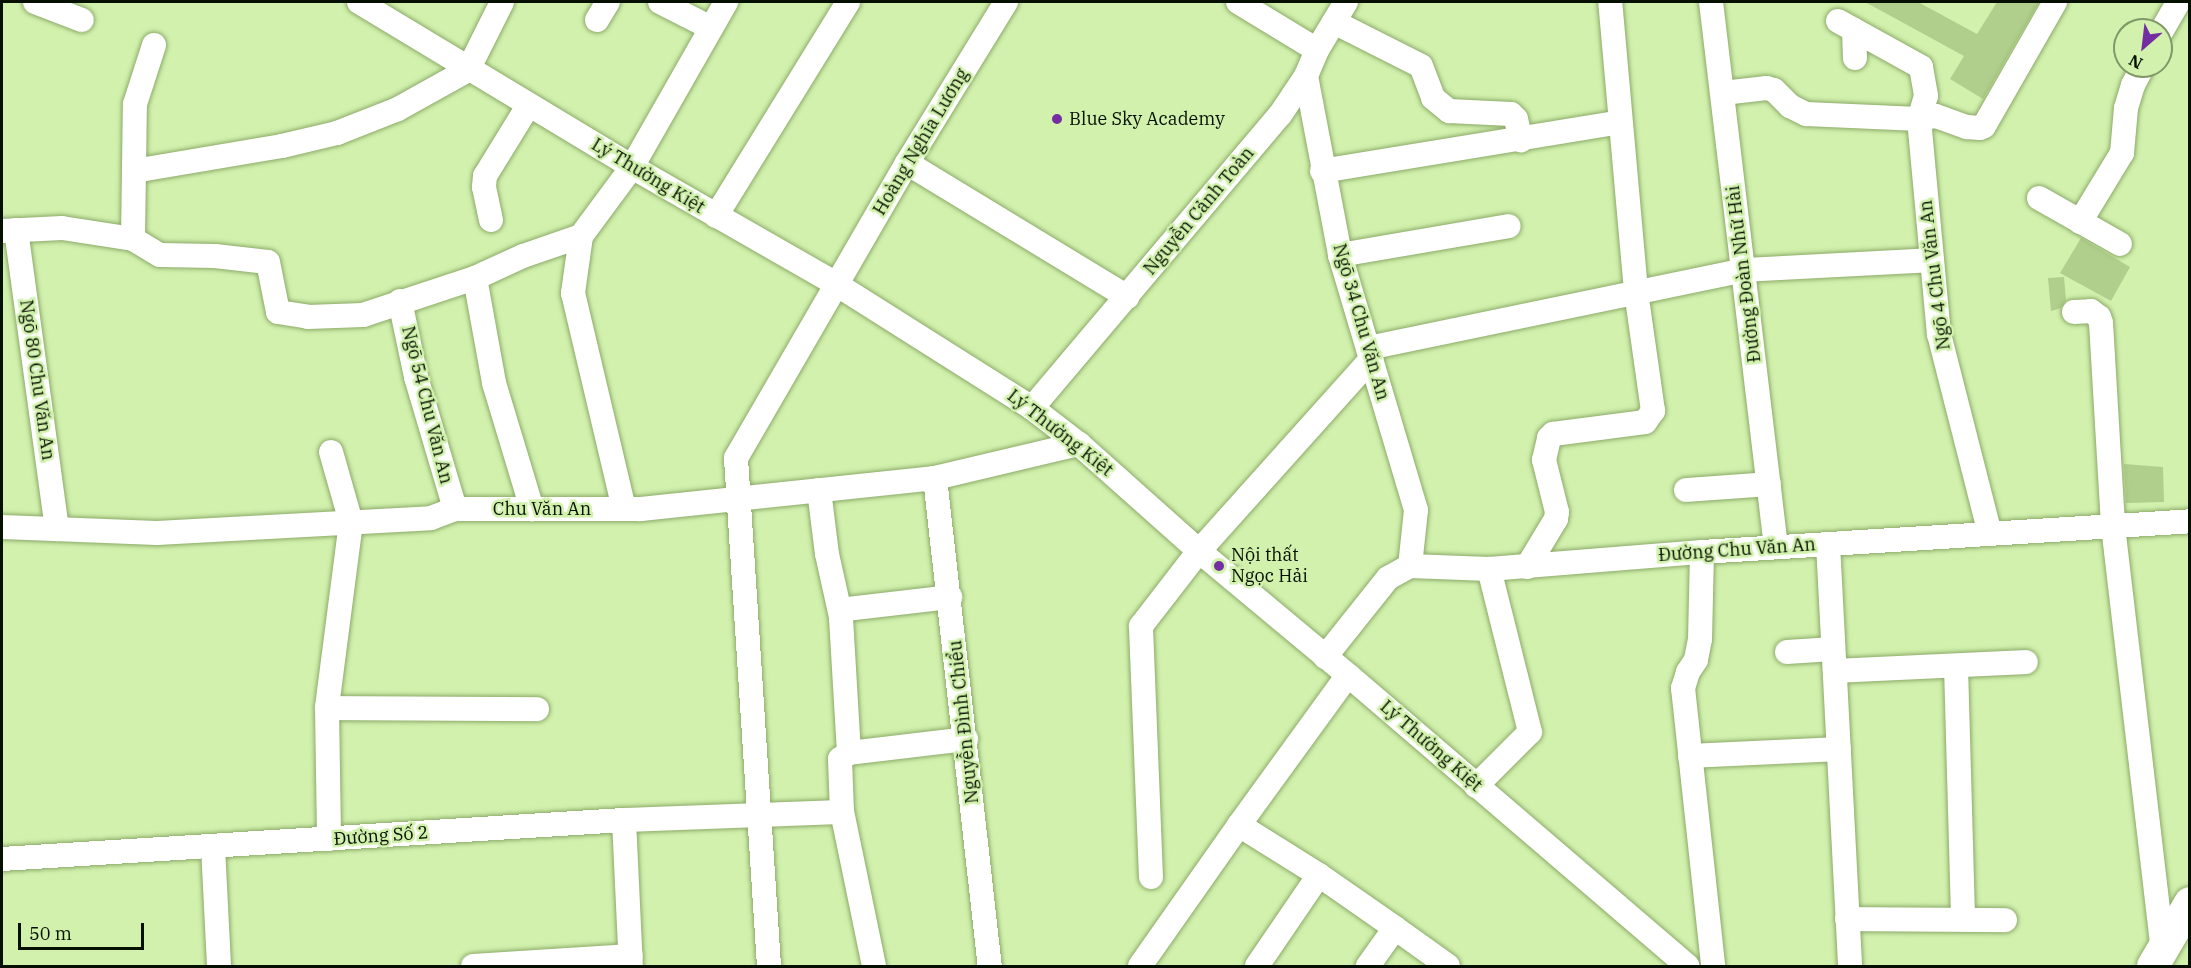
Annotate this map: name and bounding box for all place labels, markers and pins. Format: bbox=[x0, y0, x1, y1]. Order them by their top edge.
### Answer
place label: Blue Sky Academy bbox=[1069, 108, 1225, 130]
marker: Blue Sky Academy bbox=[1050, 112, 1064, 126]
place label: Nội thất Ngọc Hải bbox=[1231, 545, 1308, 588]
marker: Nội thất Ngọc Hải bbox=[1212, 559, 1226, 573]

